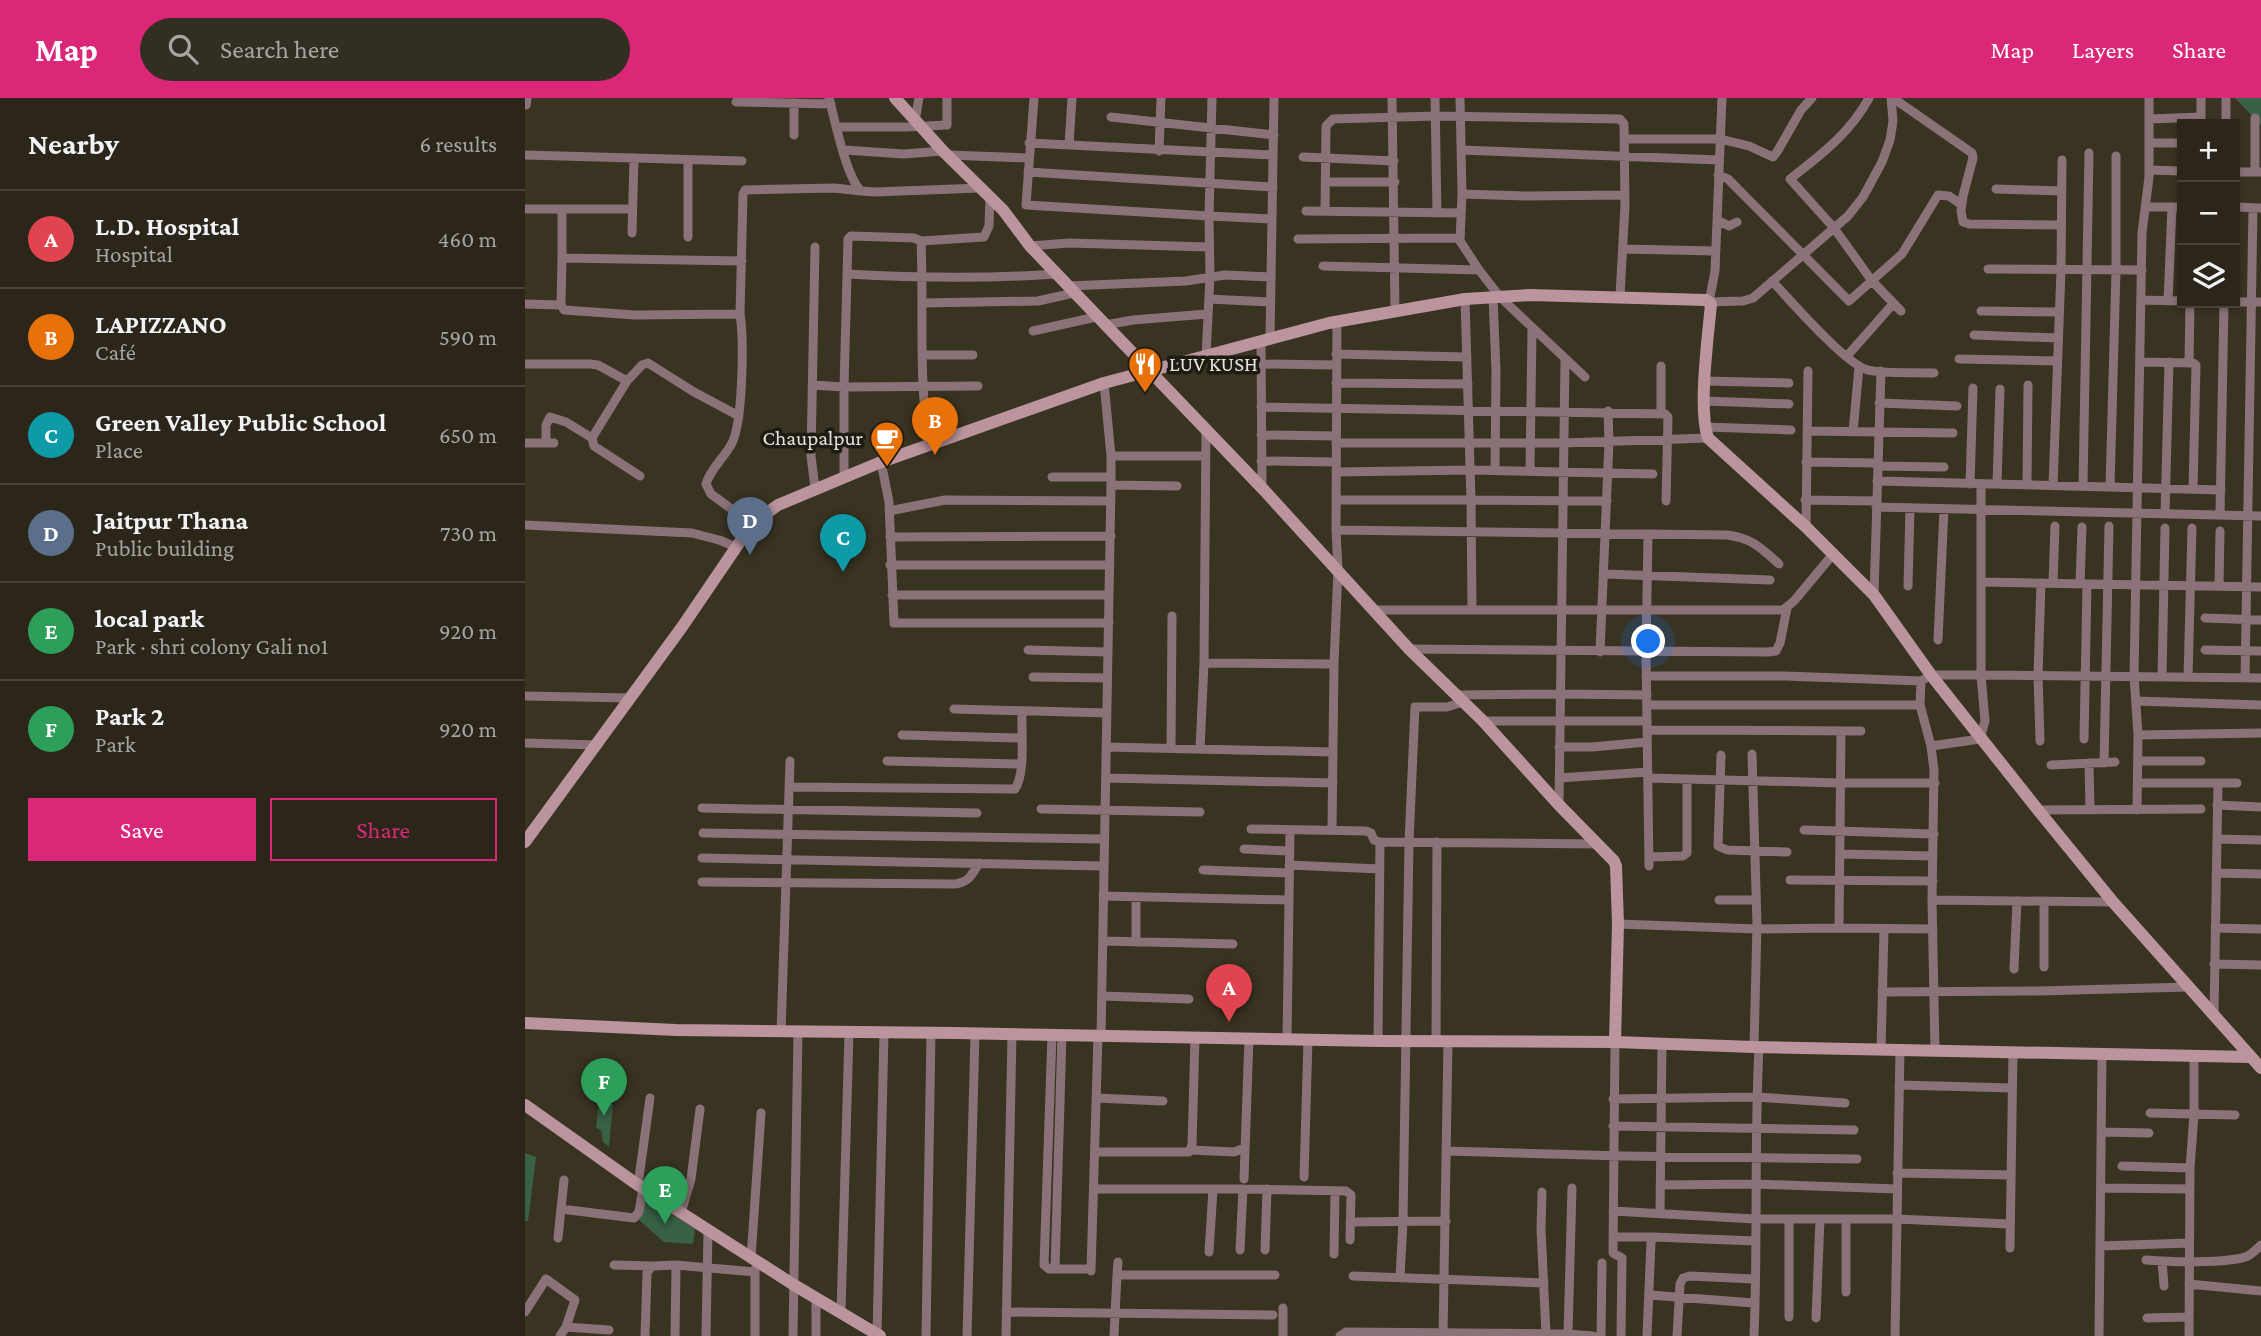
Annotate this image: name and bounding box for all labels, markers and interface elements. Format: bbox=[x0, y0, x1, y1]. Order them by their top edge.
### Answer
search box bbox=[140, 18, 630, 81]
icon: search bbox=[164, 30, 202, 68]
text: Map bbox=[35, 31, 98, 68]
text: Search here bbox=[220, 35, 339, 64]
text: Map bbox=[1990, 36, 2034, 63]
text: Layers bbox=[2072, 36, 2134, 63]
text: Share bbox=[2172, 36, 2226, 63]
map controls bbox=[2177, 119, 2240, 308]
button: + bbox=[2177, 119, 2240, 182]
text: Nearby bbox=[28, 127, 119, 160]
text: 6 results bbox=[420, 131, 497, 157]
button: − bbox=[2177, 182, 2240, 245]
text: L.D. Hospital bbox=[95, 212, 239, 241]
text: A bbox=[44, 226, 58, 252]
text: 460 m bbox=[438, 226, 497, 252]
text: Hospital bbox=[95, 241, 173, 267]
button: layers bbox=[2177, 245, 2240, 308]
text: LAPIZZANO bbox=[95, 310, 227, 339]
text: B bbox=[44, 324, 58, 350]
text: 590 m bbox=[439, 324, 497, 350]
text: Café bbox=[95, 339, 136, 365]
restaurant icon: LUV KUSH bbox=[1126, 345, 1164, 394]
place label: LUV KUSH bbox=[1169, 352, 1258, 376]
pin: B bbox=[912, 397, 958, 455]
text: Green Valley Public School bbox=[95, 408, 386, 437]
cafe icon: Chaupalpur bbox=[868, 419, 906, 468]
text: C bbox=[44, 422, 58, 448]
text: 650 m bbox=[439, 422, 497, 448]
place label: Chaupalpur bbox=[763, 426, 864, 450]
text: Place bbox=[95, 437, 143, 463]
pin: D bbox=[727, 497, 773, 555]
text: Jaitpur Thana bbox=[95, 506, 248, 535]
pin: C bbox=[820, 514, 866, 572]
text: D bbox=[43, 520, 59, 546]
text: 730 m bbox=[440, 520, 497, 546]
text: Public building bbox=[95, 535, 234, 561]
text: local park bbox=[95, 604, 204, 633]
text: E bbox=[44, 618, 58, 644]
text: 920 m bbox=[439, 618, 497, 644]
your location bbox=[1631, 624, 1665, 658]
text: Park · shri colony Gali no1 bbox=[95, 633, 328, 659]
text: Park 2 bbox=[95, 702, 164, 731]
text: F bbox=[45, 716, 57, 742]
text: 920 m bbox=[439, 716, 497, 742]
text: Park bbox=[95, 731, 136, 757]
button: Save bbox=[28, 798, 256, 861]
button: Share bbox=[270, 798, 497, 861]
pin: A bbox=[1206, 964, 1252, 1022]
pin: F bbox=[581, 1058, 627, 1116]
pin: E bbox=[642, 1166, 688, 1224]

